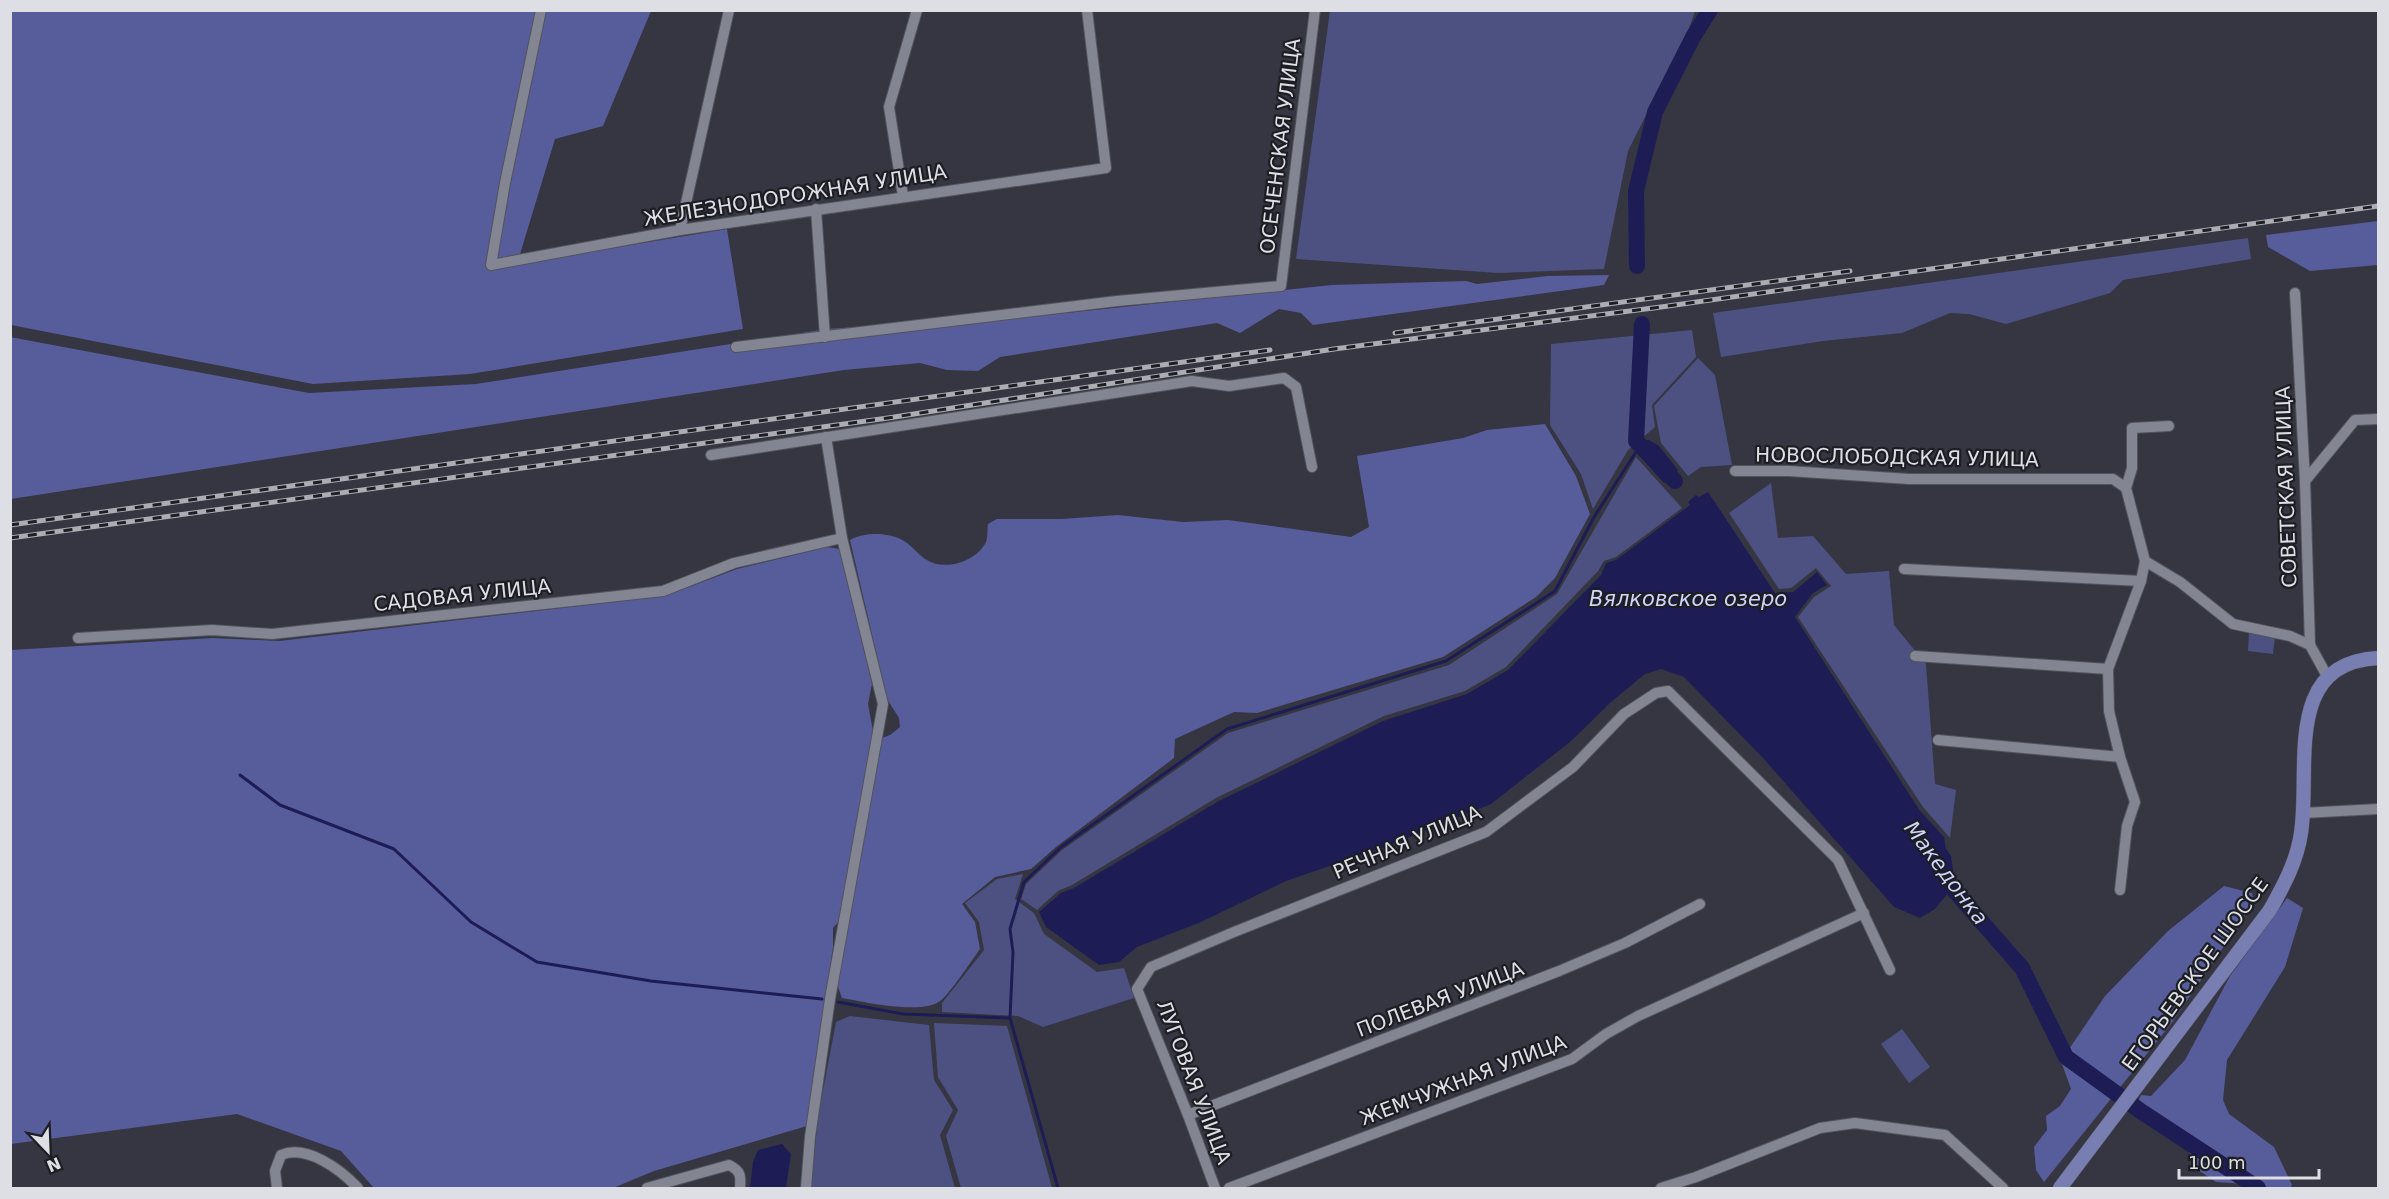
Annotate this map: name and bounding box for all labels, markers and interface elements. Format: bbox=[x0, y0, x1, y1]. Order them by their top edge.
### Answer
street label: ОСЕЧЕНСКАЯ УЛИЦА bbox=[1255, 36, 1305, 255]
street label: ЖЕЛЕЗНОДОРОЖНАЯ УЛИЦА bbox=[642, 159, 949, 231]
street label: СОВЕТСКАЯ УЛИЦА bbox=[2270, 385, 2302, 588]
street label: НОВОСЛОБОДСКАЯ УЛИЦА bbox=[1755, 443, 2039, 471]
street label: САДОВАЯ УЛИЦА bbox=[372, 574, 552, 616]
water label: Вялковское озеро bbox=[1589, 587, 1787, 611]
street label: РЕЧНАЯ УЛИЦА bbox=[1329, 800, 1485, 884]
water label: Македонка bbox=[1899, 817, 1993, 929]
street label: ЕГОРЬЕВСКОЕ ШОССЕ bbox=[2117, 873, 2273, 1075]
street label: ПОЛЕВАЯ УЛИЦА bbox=[1353, 956, 1527, 1042]
street label: ЛУГОВАЯ УЛИЦА bbox=[1152, 996, 1237, 1168]
street label: ЖЕМЧУЖНАЯ УЛИЦА bbox=[1356, 1029, 1570, 1130]
north arrow bbox=[18, 1121, 78, 1181]
scale bar bbox=[2179, 1142, 2318, 1180]
text: 100 m bbox=[2188, 1152, 2246, 1173]
text: N bbox=[44, 1153, 64, 1176]

